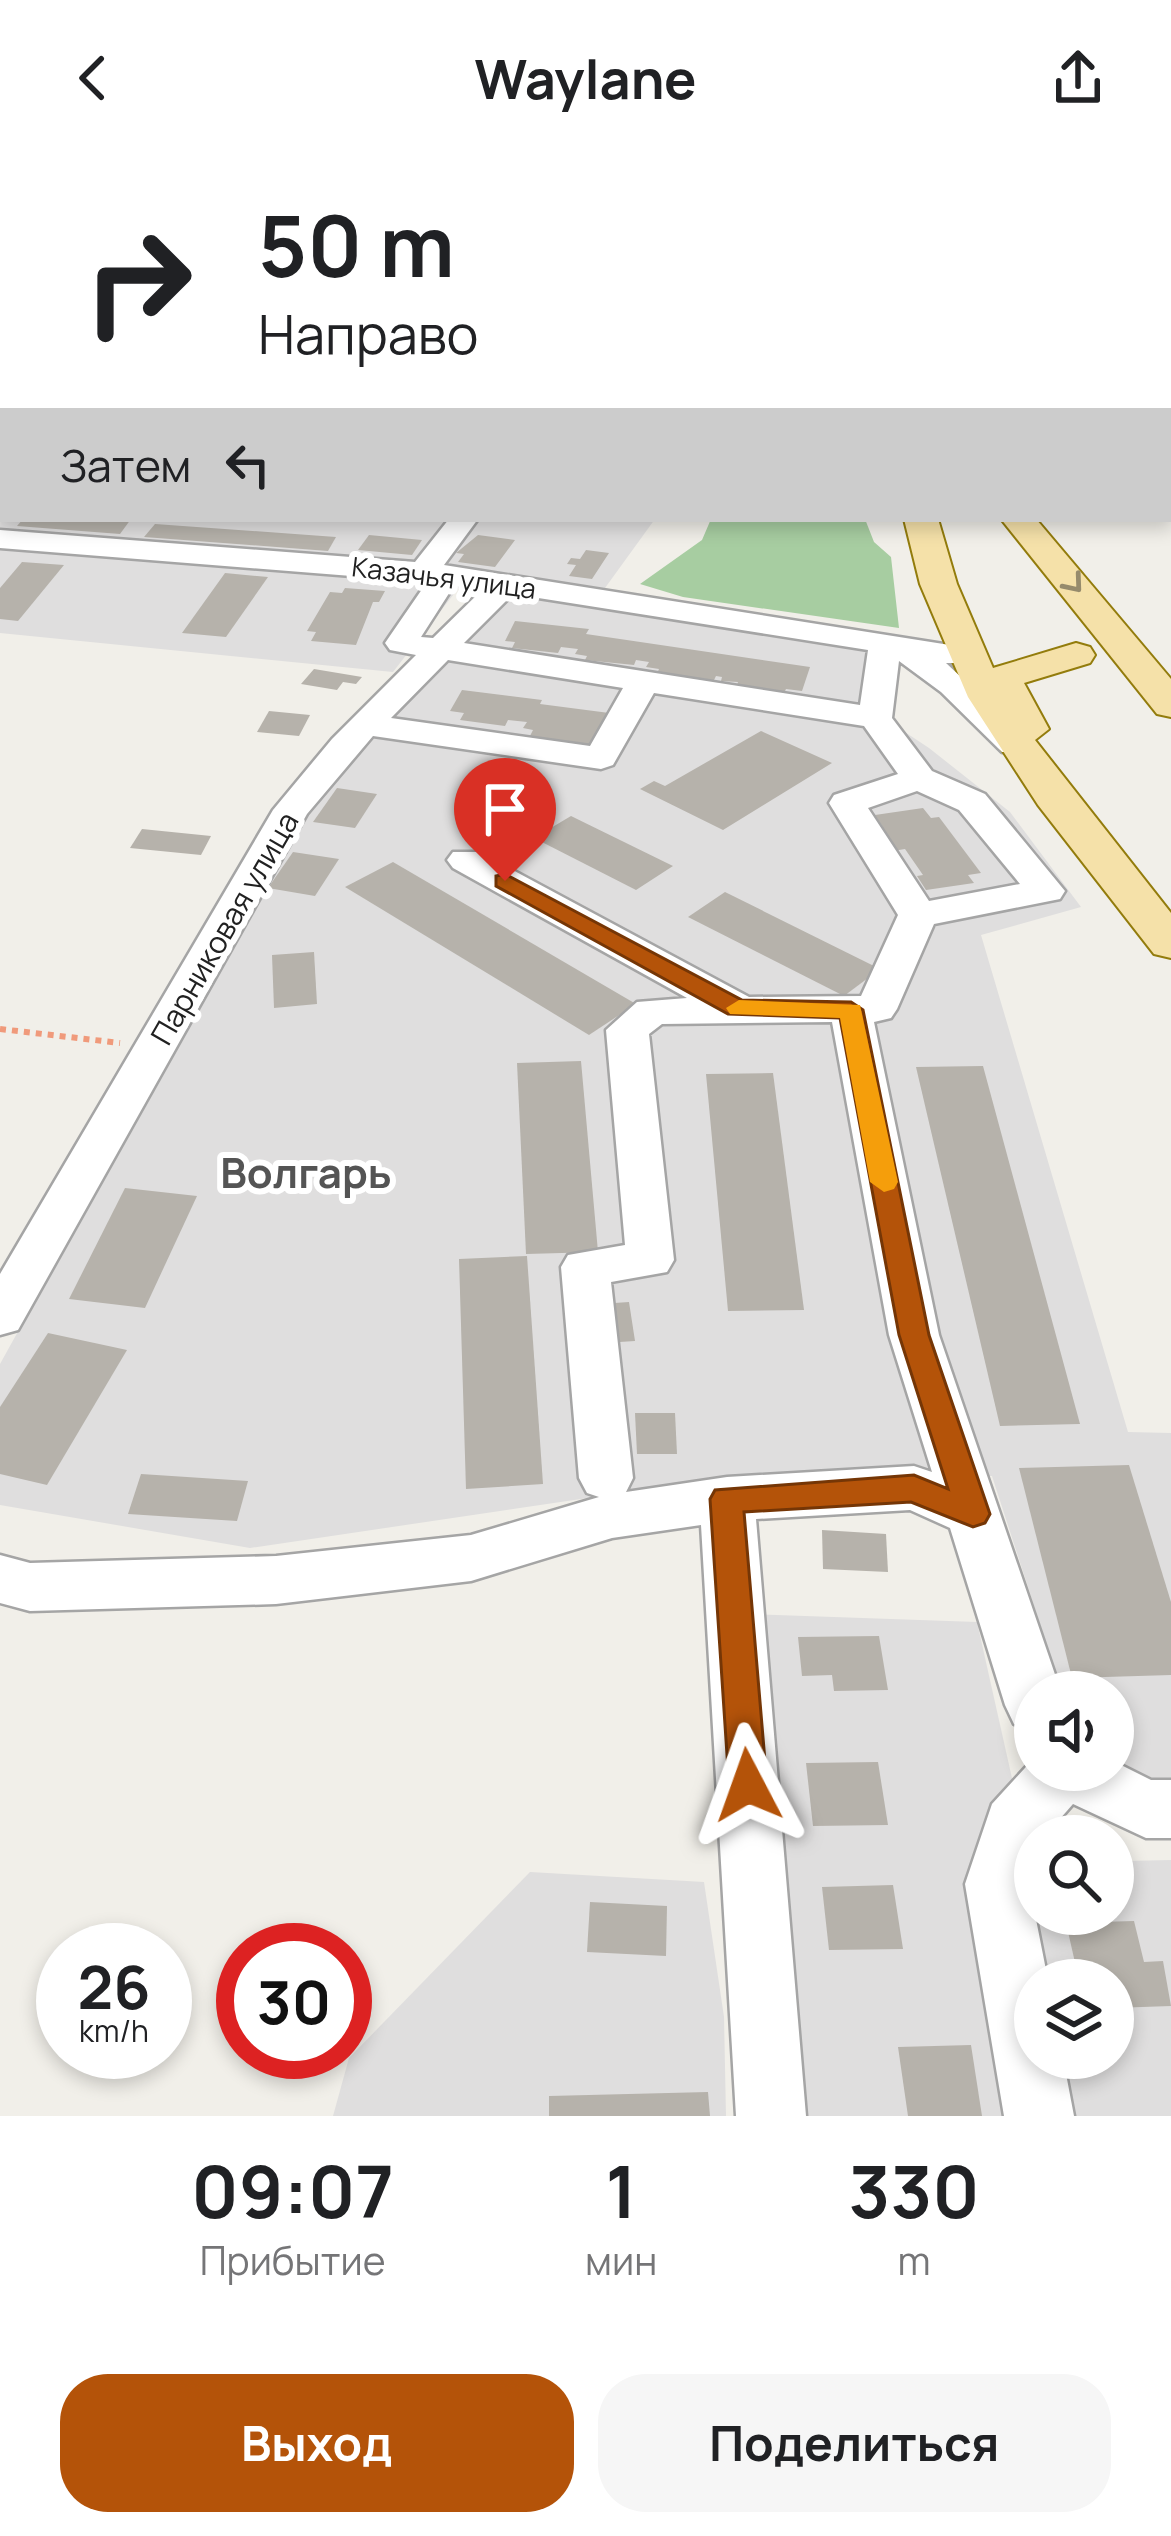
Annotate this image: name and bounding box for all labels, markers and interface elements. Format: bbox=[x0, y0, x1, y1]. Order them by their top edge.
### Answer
text: Waylane bbox=[474, 41, 697, 115]
icon: back bbox=[60, 45, 126, 111]
icon: share bbox=[1045, 45, 1111, 111]
text: 50 m bbox=[258, 187, 455, 302]
icon: right bbox=[60, 204, 216, 360]
text: Направо bbox=[258, 296, 479, 370]
icon: left bbox=[215, 432, 281, 498]
text: Затем bbox=[60, 434, 191, 496]
street label: Казачья улица bbox=[350, 547, 538, 607]
one-way arrow bbox=[1060, 571, 1082, 593]
pin bbox=[454, 758, 556, 881]
icon: arrive bbox=[472, 776, 538, 842]
street label: Парниковая улица bbox=[141, 804, 307, 1052]
district label: Волгарь bbox=[220, 1143, 392, 1201]
map controls bbox=[1014, 1671, 1134, 2079]
button: sound bbox=[1014, 1671, 1134, 1791]
position arrow bbox=[685, 1722, 811, 1848]
button: search bbox=[1014, 1815, 1134, 1935]
speed limit sign: 30 bbox=[216, 1923, 372, 2079]
text: 26 bbox=[77, 1945, 151, 2027]
button: layers bbox=[1014, 1959, 1134, 2079]
text: km/h bbox=[79, 2010, 149, 2051]
text: 09:07 bbox=[191, 2141, 394, 2240]
text: 1 bbox=[605, 2141, 637, 2240]
text: 330 bbox=[849, 2141, 980, 2240]
text: Прибытие bbox=[200, 2233, 385, 2287]
text: мин bbox=[585, 2233, 657, 2287]
text: m bbox=[898, 2233, 931, 2287]
button: Выход bbox=[60, 2374, 574, 2512]
button: Поделиться bbox=[598, 2374, 1111, 2512]

